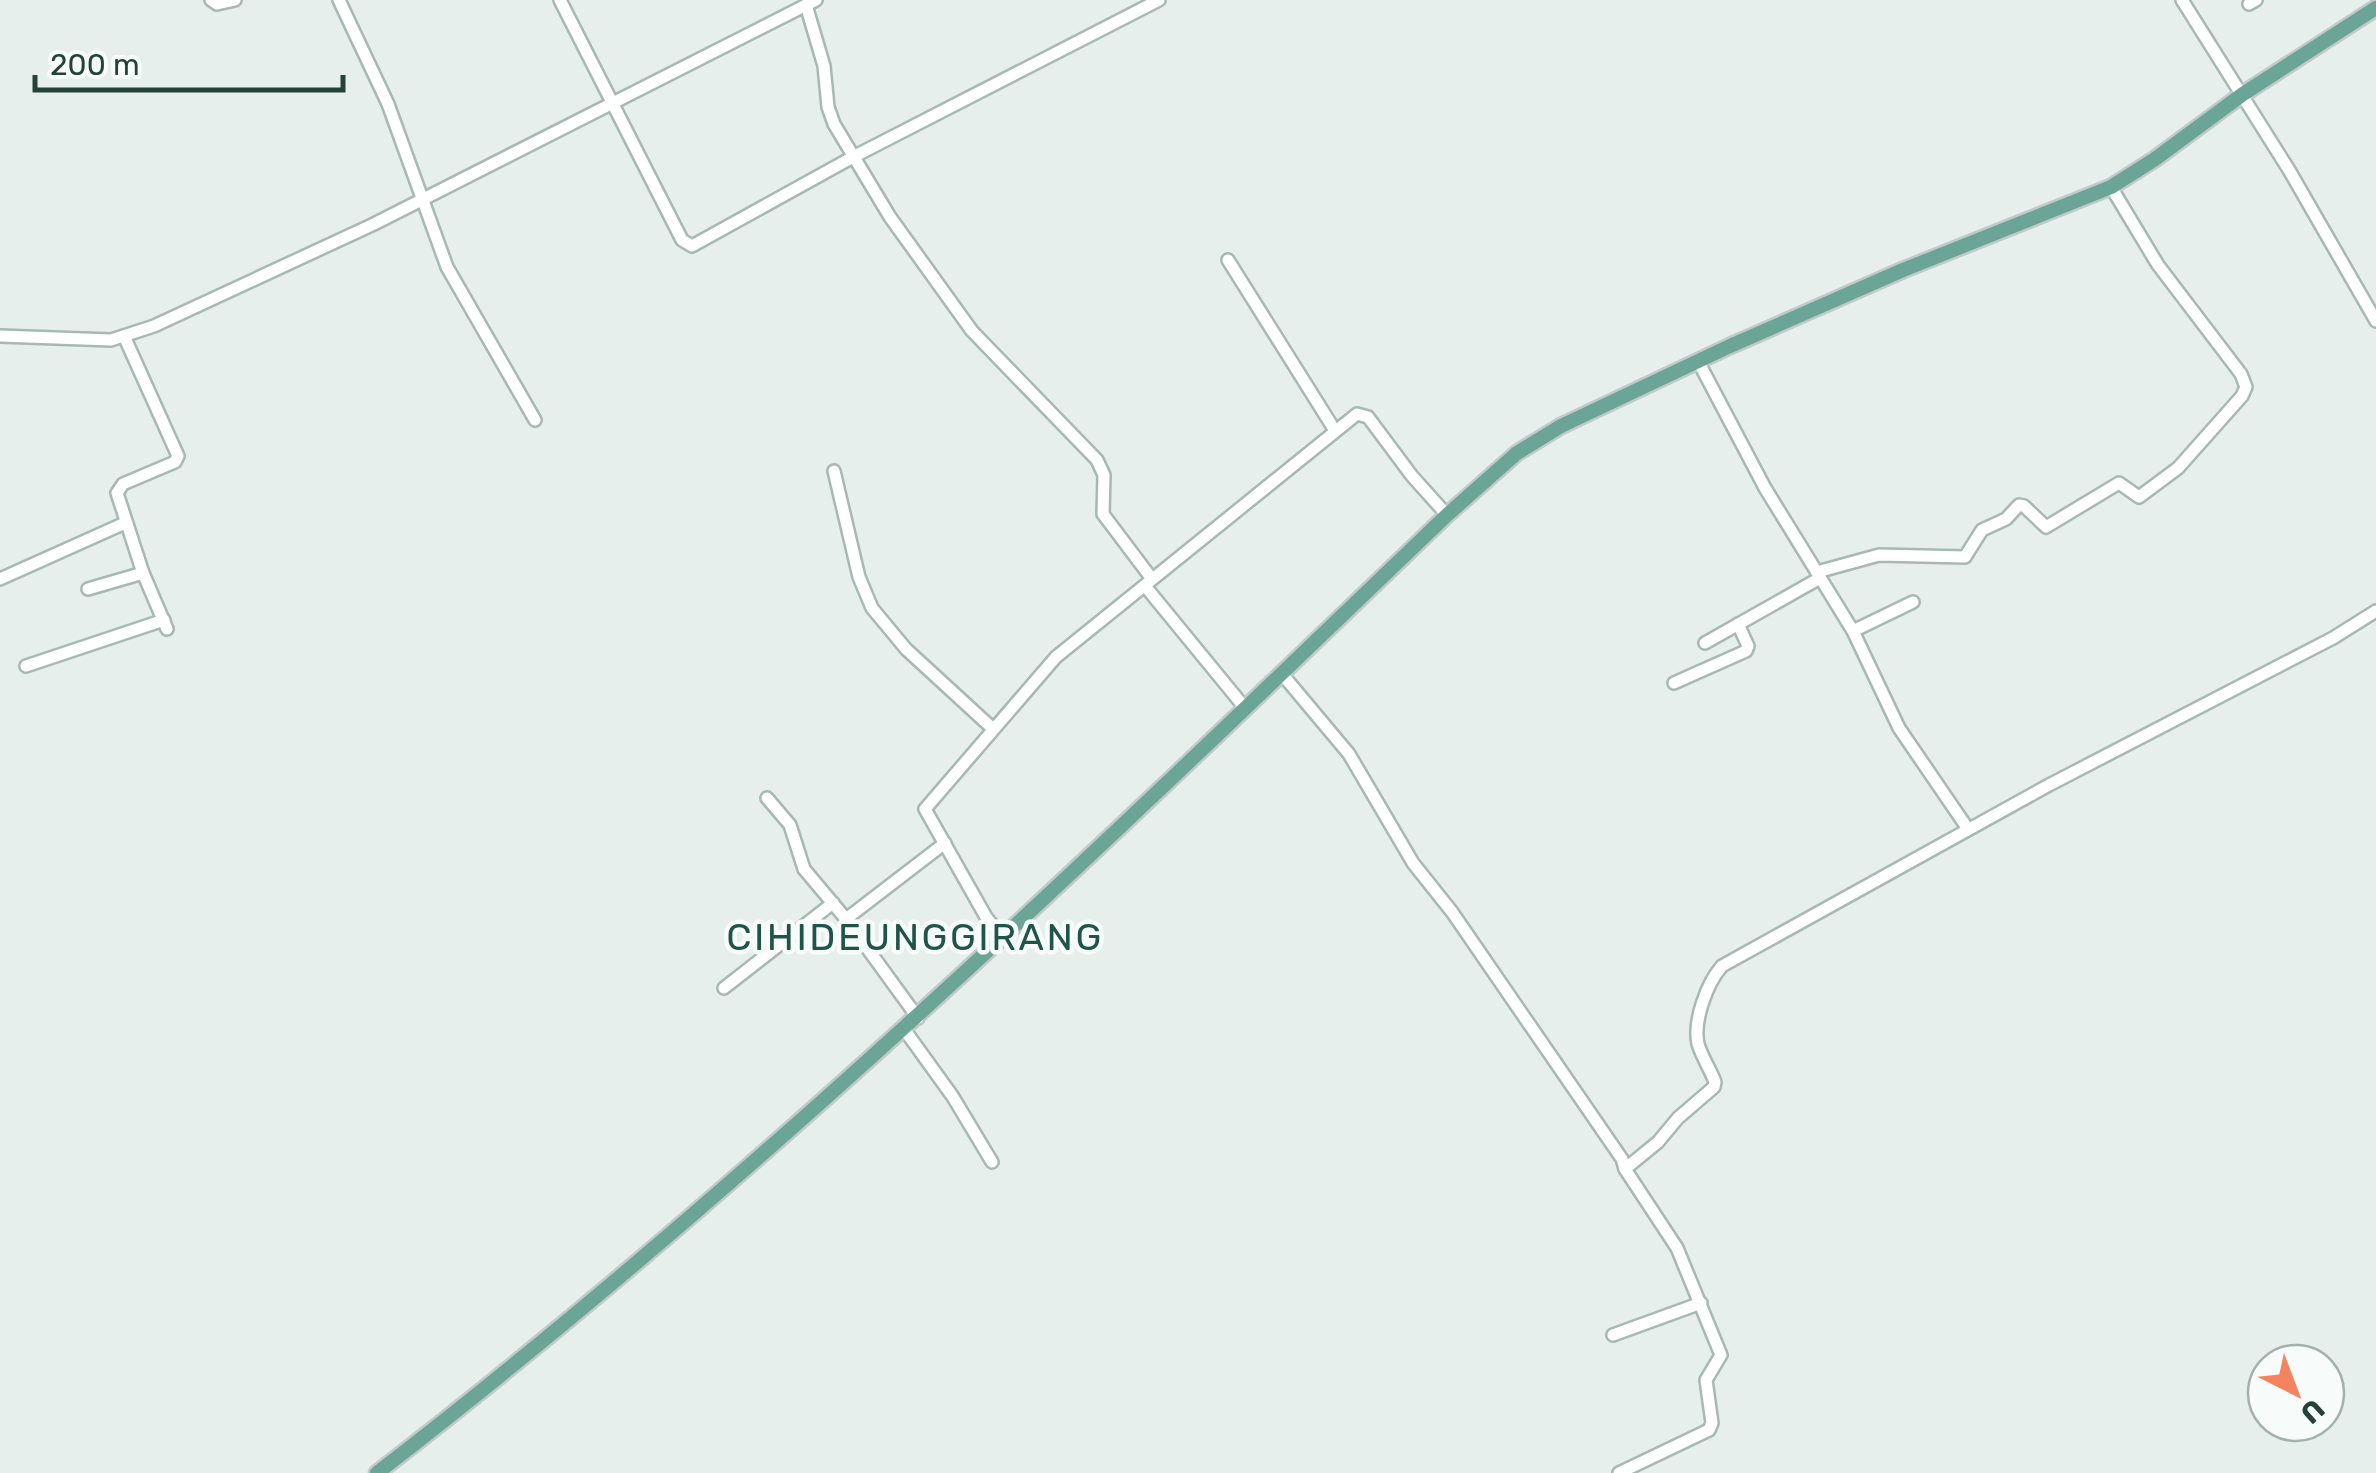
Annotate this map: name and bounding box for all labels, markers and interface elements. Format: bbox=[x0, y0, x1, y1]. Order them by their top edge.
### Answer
scale bar bbox=[35, 30, 342, 92]
text: 200 m bbox=[50, 47, 140, 83]
district label: CIHIDEUNGGIRANG bbox=[726, 914, 1104, 960]
north arrow bbox=[2246, 1343, 2346, 1443]
text: U bbox=[2294, 1392, 2331, 1430]

